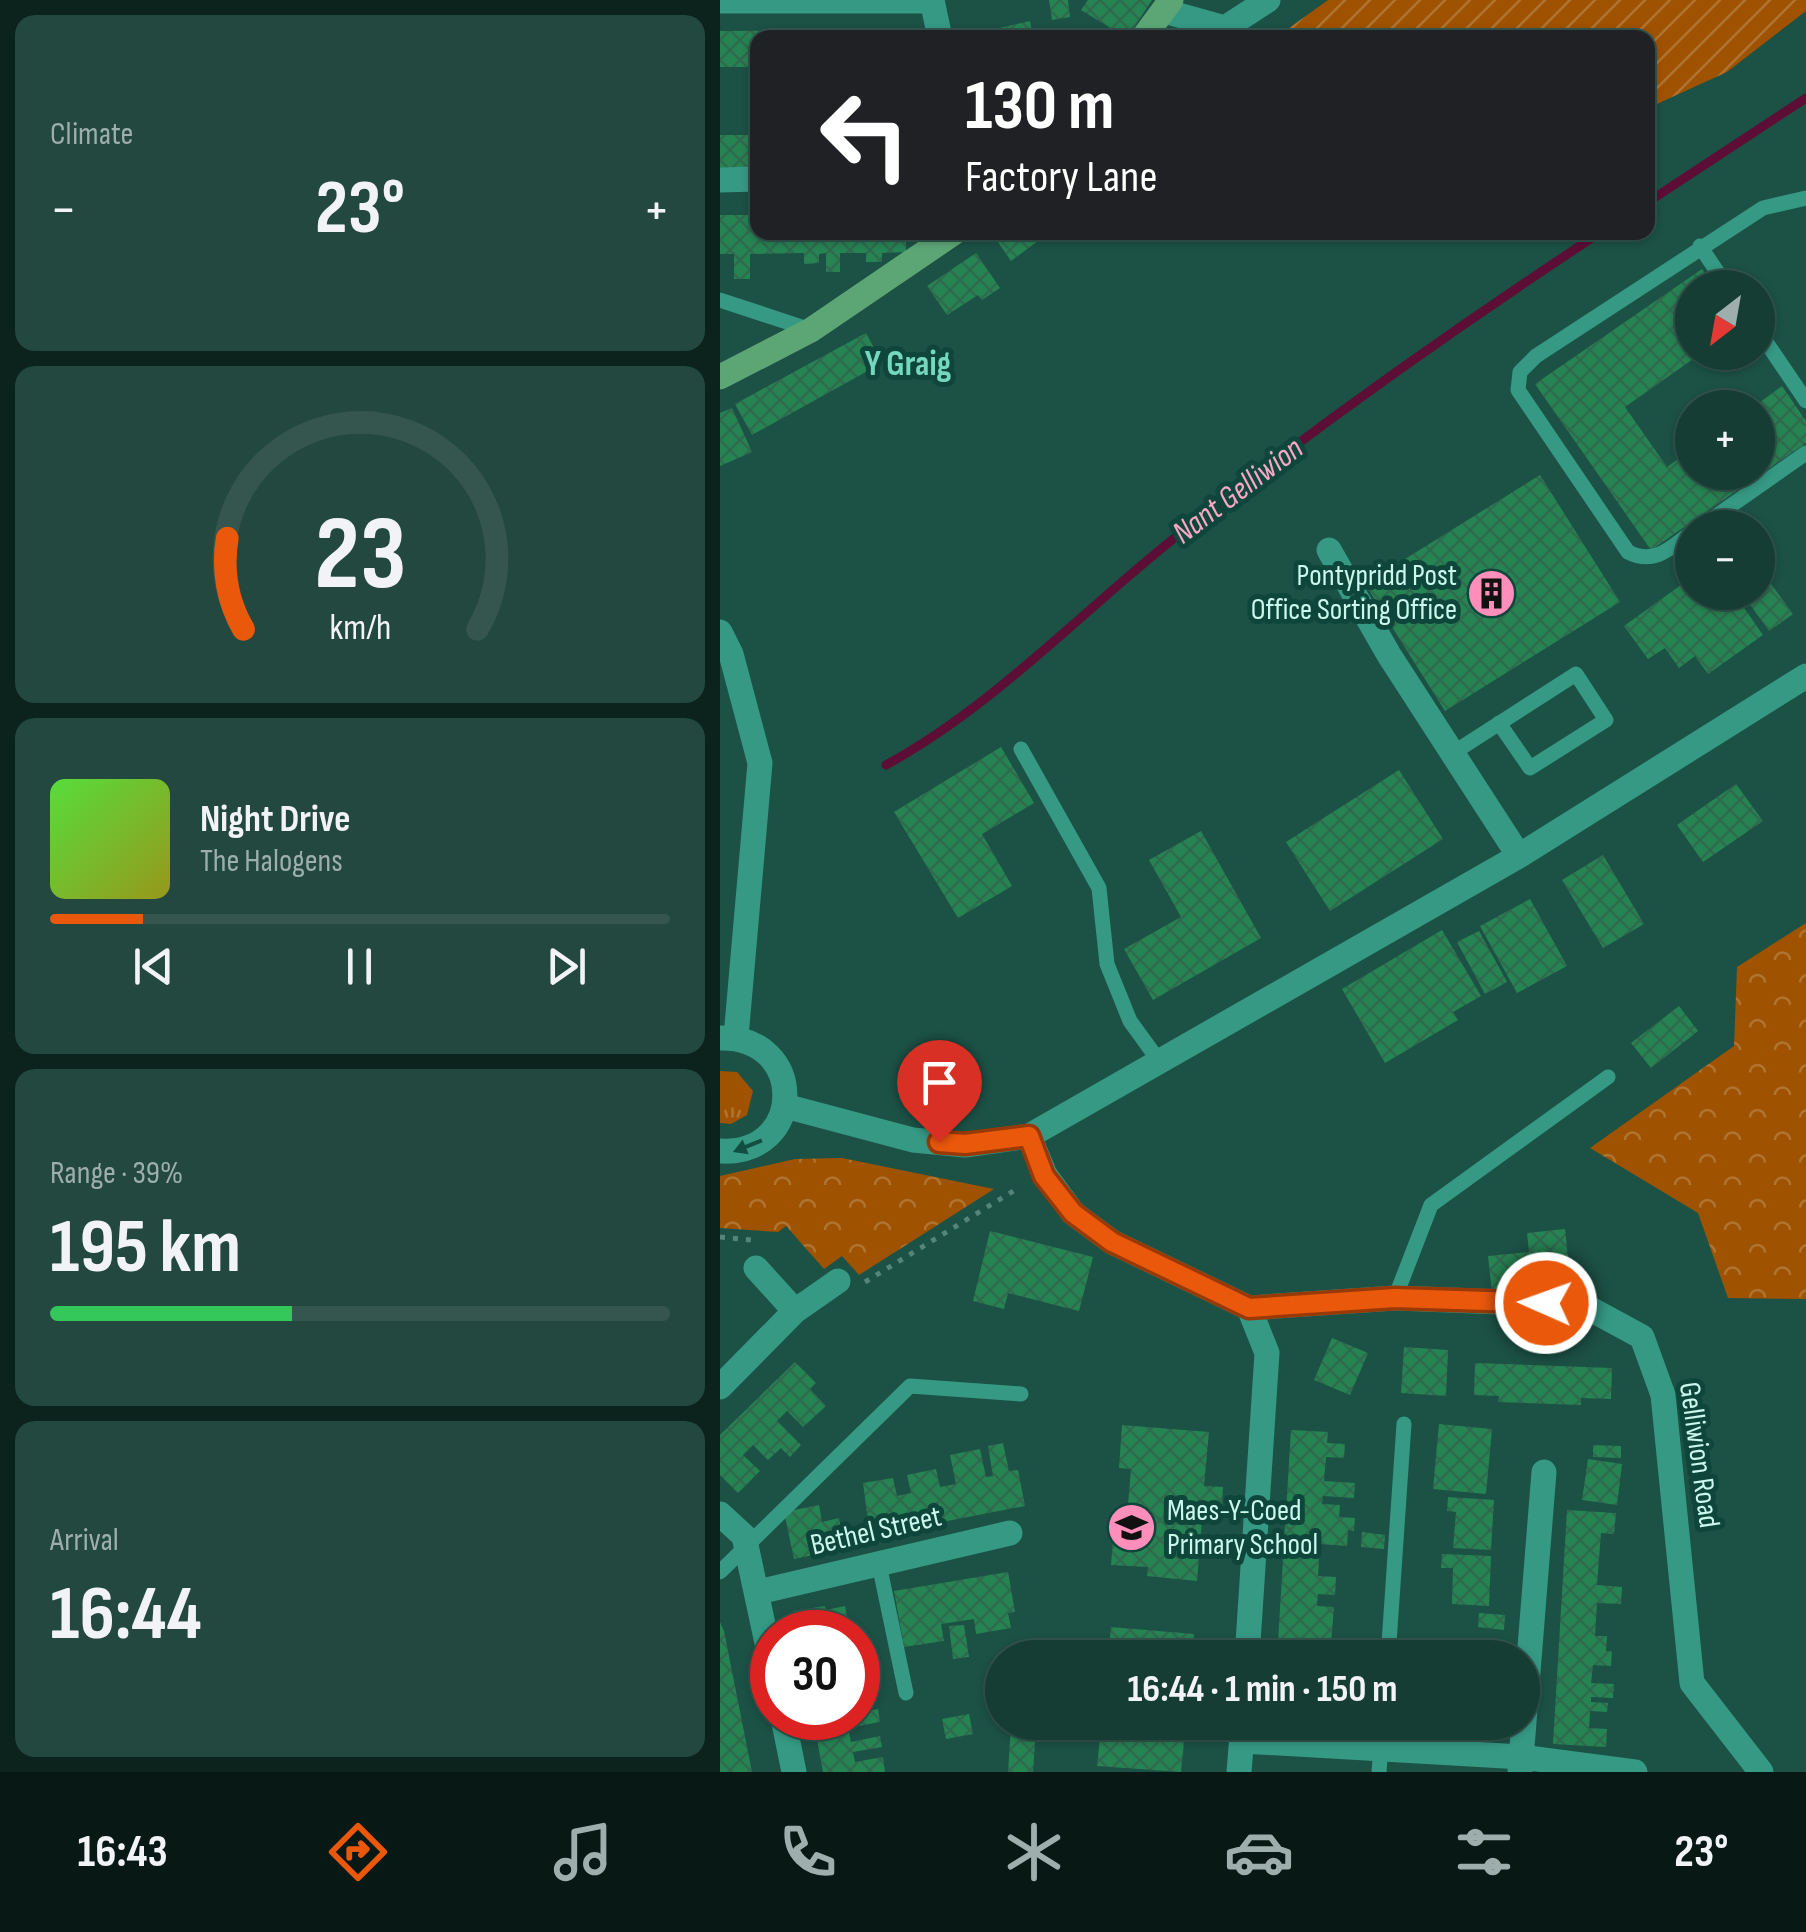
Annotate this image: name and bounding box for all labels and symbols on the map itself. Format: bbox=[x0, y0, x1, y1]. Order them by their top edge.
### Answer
north arrow bbox=[1675, 270, 1775, 370]
district label: Y Graig bbox=[865, 343, 951, 386]
water label: Nant Gelliwion bbox=[1165, 429, 1311, 553]
place label: Pontypridd Post Office Sorting Office bbox=[1251, 558, 1457, 628]
building icon: Pontypridd Post Office Sorting Office bbox=[1466, 567, 1518, 619]
pin bbox=[897, 1040, 982, 1143]
one-way arrow bbox=[733, 1138, 763, 1154]
position arrow bbox=[1494, 1251, 1598, 1355]
street label: Gelliwion Road bbox=[1671, 1380, 1727, 1530]
place label: Maes-Y-Coed Primary School bbox=[1167, 1493, 1318, 1563]
street label: Bethel Street bbox=[807, 1498, 945, 1564]
school or university icon: Maes-Y-Coed Primary School bbox=[1106, 1502, 1158, 1554]
speed limit sign: 30 bbox=[750, 1610, 880, 1740]

